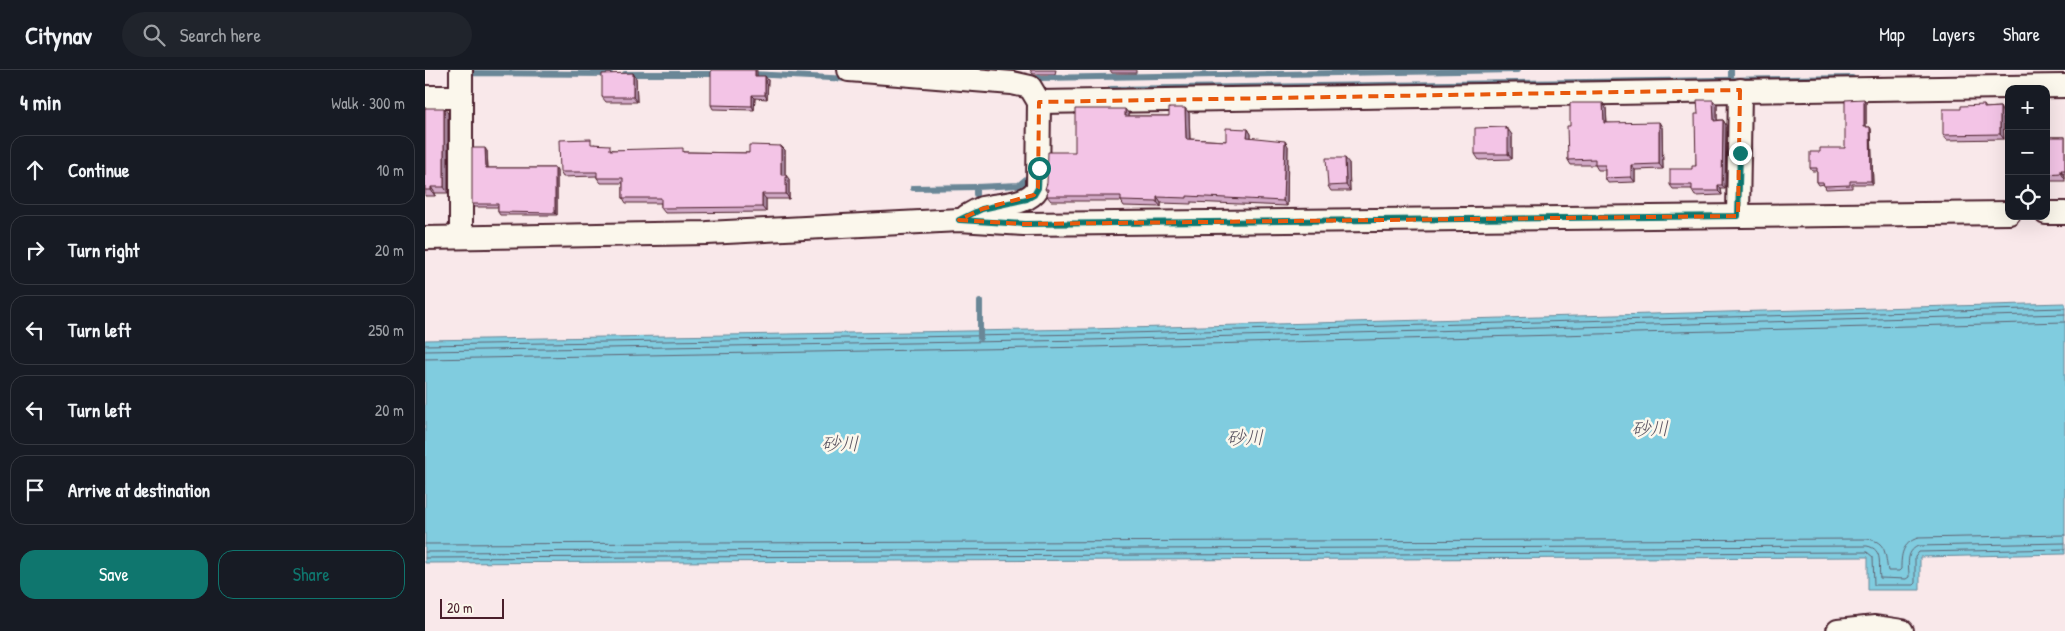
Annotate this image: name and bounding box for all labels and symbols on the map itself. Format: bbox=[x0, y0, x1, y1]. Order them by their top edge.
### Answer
route end bbox=[1729, 142, 1752, 165]
route start bbox=[1028, 157, 1051, 180]
water label: 砂川 bbox=[1631, 415, 1669, 441]
water label: 砂川 bbox=[1226, 424, 1264, 450]
water label: 砂川 bbox=[821, 430, 859, 456]
scale bar bbox=[440, 596, 504, 619]

